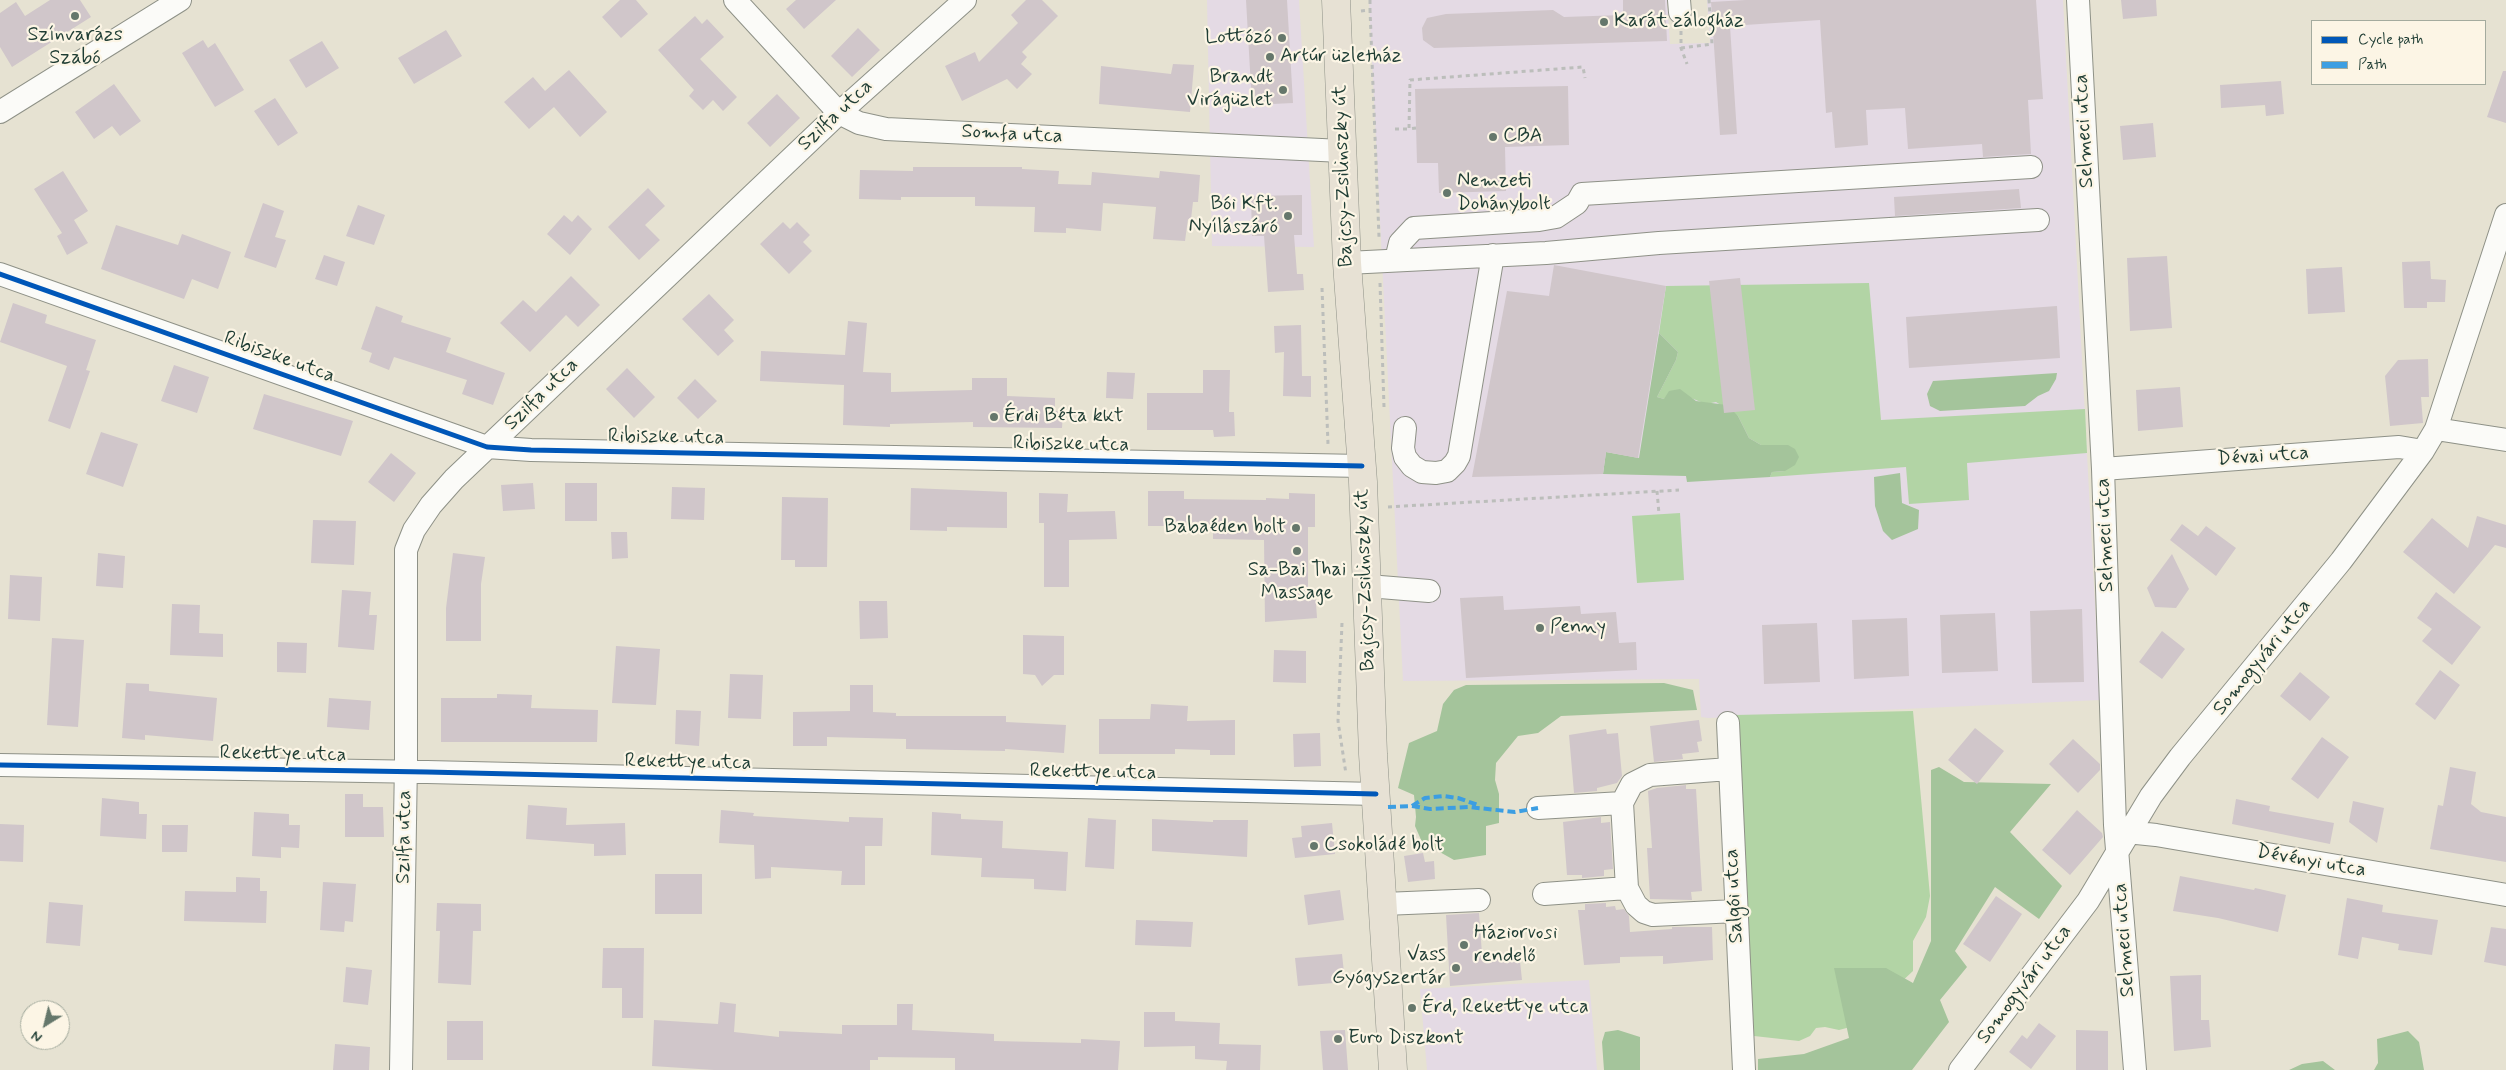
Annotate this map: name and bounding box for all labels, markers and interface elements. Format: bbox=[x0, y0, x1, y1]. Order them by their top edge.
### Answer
marker: Színvarázs Szabó bbox=[69, 10, 81, 22]
place label: Karát zálogház bbox=[1614, 10, 1744, 34]
marker: Karát zálogház bbox=[1598, 16, 1610, 28]
legend bbox=[2311, 20, 2486, 85]
place label: Színvarázs Szabó bbox=[27, 24, 123, 71]
place label: Lottózó bbox=[1205, 26, 1272, 50]
text: Cycle path bbox=[2358, 30, 2423, 50]
marker: Lottózó bbox=[1276, 32, 1288, 44]
place label: Artúr üzletház bbox=[1280, 45, 1402, 69]
marker: Artúr üzletház bbox=[1264, 51, 1276, 63]
text: Path bbox=[2358, 55, 2387, 75]
place label: Brandt Virágüzlet bbox=[1187, 66, 1273, 113]
street label: Selmeci utca bbox=[2070, 73, 2100, 189]
street label: Szilfa utca bbox=[793, 75, 879, 157]
marker: Brandt Virágüzlet bbox=[1277, 84, 1289, 96]
street label: Bajcsy-Zsilinszky út bbox=[1329, 84, 1359, 268]
street label: Somfa utca bbox=[961, 120, 1063, 150]
place label: CBA bbox=[1503, 125, 1542, 149]
marker: CBA bbox=[1487, 131, 1499, 143]
place label: Nemzeti Dohánybolt bbox=[1457, 170, 1551, 217]
marker: Nemzeti Dohánybolt bbox=[1441, 187, 1453, 199]
place label: Bói Kft. Nyílászáró bbox=[1188, 193, 1278, 240]
marker: Bói Kft. Nyílászáró bbox=[1282, 210, 1294, 222]
street label: Ribiszke utca bbox=[220, 327, 338, 389]
street label: Szilfa utca bbox=[500, 354, 584, 436]
place label: Érdi Béta kkt bbox=[1004, 405, 1124, 429]
marker: Érdi Béta kkt bbox=[988, 411, 1000, 423]
street label: Ribiszke utca bbox=[608, 425, 724, 451]
street label: Ribiszke utca bbox=[1013, 432, 1129, 458]
street label: Dévai utca bbox=[2216, 442, 2310, 472]
street label: Selmeci utca bbox=[2092, 477, 2120, 593]
street label: Bajcsy-Zsilinszky út bbox=[1351, 488, 1381, 672]
place label: Babaéden bolt bbox=[1164, 516, 1286, 540]
marker: Babaéden bolt bbox=[1290, 522, 1302, 534]
marker: Sa-Bai Thai Massage bbox=[1291, 545, 1303, 557]
place label: Sa-Bai Thai Massage bbox=[1248, 559, 1346, 606]
street label: Somogyvári utca bbox=[2209, 595, 2317, 721]
place label: Penny bbox=[1550, 616, 1606, 640]
marker: Penny bbox=[1534, 622, 1546, 634]
street label: Rekettye utca bbox=[219, 742, 347, 768]
street label: Rekettye utca bbox=[624, 750, 752, 776]
street label: Rekettye utca bbox=[1029, 760, 1157, 786]
street label: Szilfa utca bbox=[392, 790, 418, 884]
place label: Csokoládé bolt bbox=[1324, 834, 1444, 858]
marker: Csokoládé bolt bbox=[1308, 840, 1320, 852]
street label: Dévényi utca bbox=[2254, 841, 2368, 883]
street label: Salgói utca bbox=[1721, 848, 1749, 944]
street label: Selmeci utca bbox=[2109, 882, 2141, 998]
street label: Somogyvári utca bbox=[1972, 921, 2078, 1049]
place label: Háziorvosi rendelő bbox=[1474, 922, 1557, 969]
marker: Háziorvosi rendelő bbox=[1458, 939, 1470, 951]
place label: Vass Gyógyszertár bbox=[1332, 944, 1446, 991]
marker: Vass Gyógyszertár bbox=[1450, 962, 1462, 974]
place label: Érd, Rekettye utca bbox=[1422, 996, 1589, 1020]
north arrow bbox=[20, 1000, 70, 1050]
marker: Érd, Rekettye utca bbox=[1406, 1002, 1418, 1014]
text: N bbox=[28, 1026, 46, 1046]
place label: Euro Diszkont bbox=[1348, 1027, 1464, 1051]
marker: Euro Diszkont bbox=[1332, 1033, 1344, 1045]

